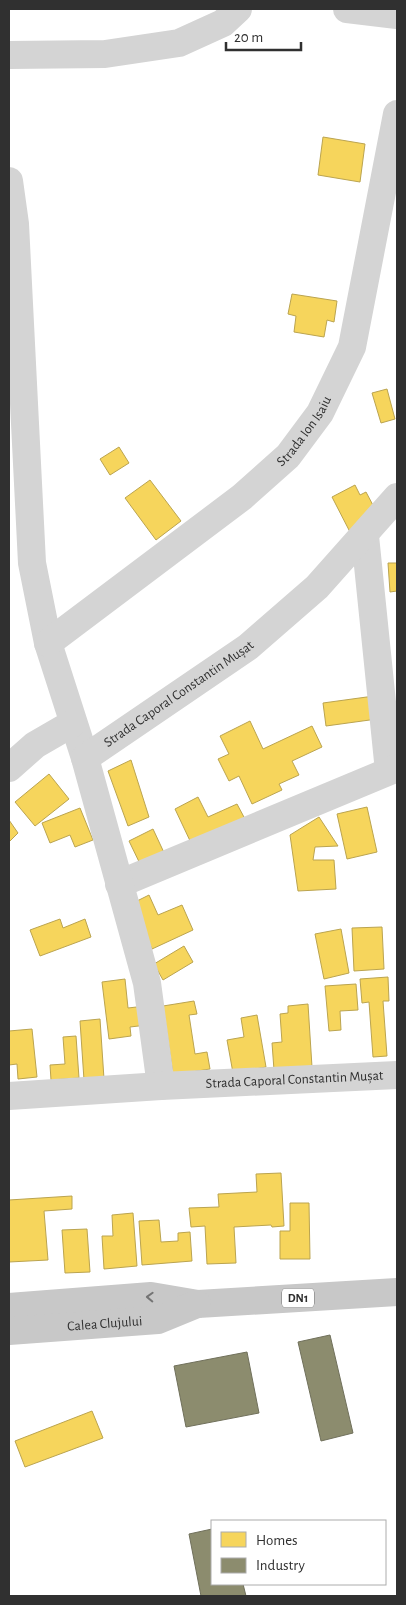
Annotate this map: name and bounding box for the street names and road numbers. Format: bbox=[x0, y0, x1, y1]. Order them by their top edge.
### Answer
street label: Strada Ion Isaiu bbox=[274, 394, 334, 469]
street label: Strada Caporal Constantin Mușat bbox=[101, 638, 257, 750]
street label: Strada Caporal Constantin Mușat bbox=[205, 1069, 384, 1091]
road number: DN1 bbox=[282, 1289, 314, 1308]
street label: Calea Clujului bbox=[67, 1314, 143, 1334]

